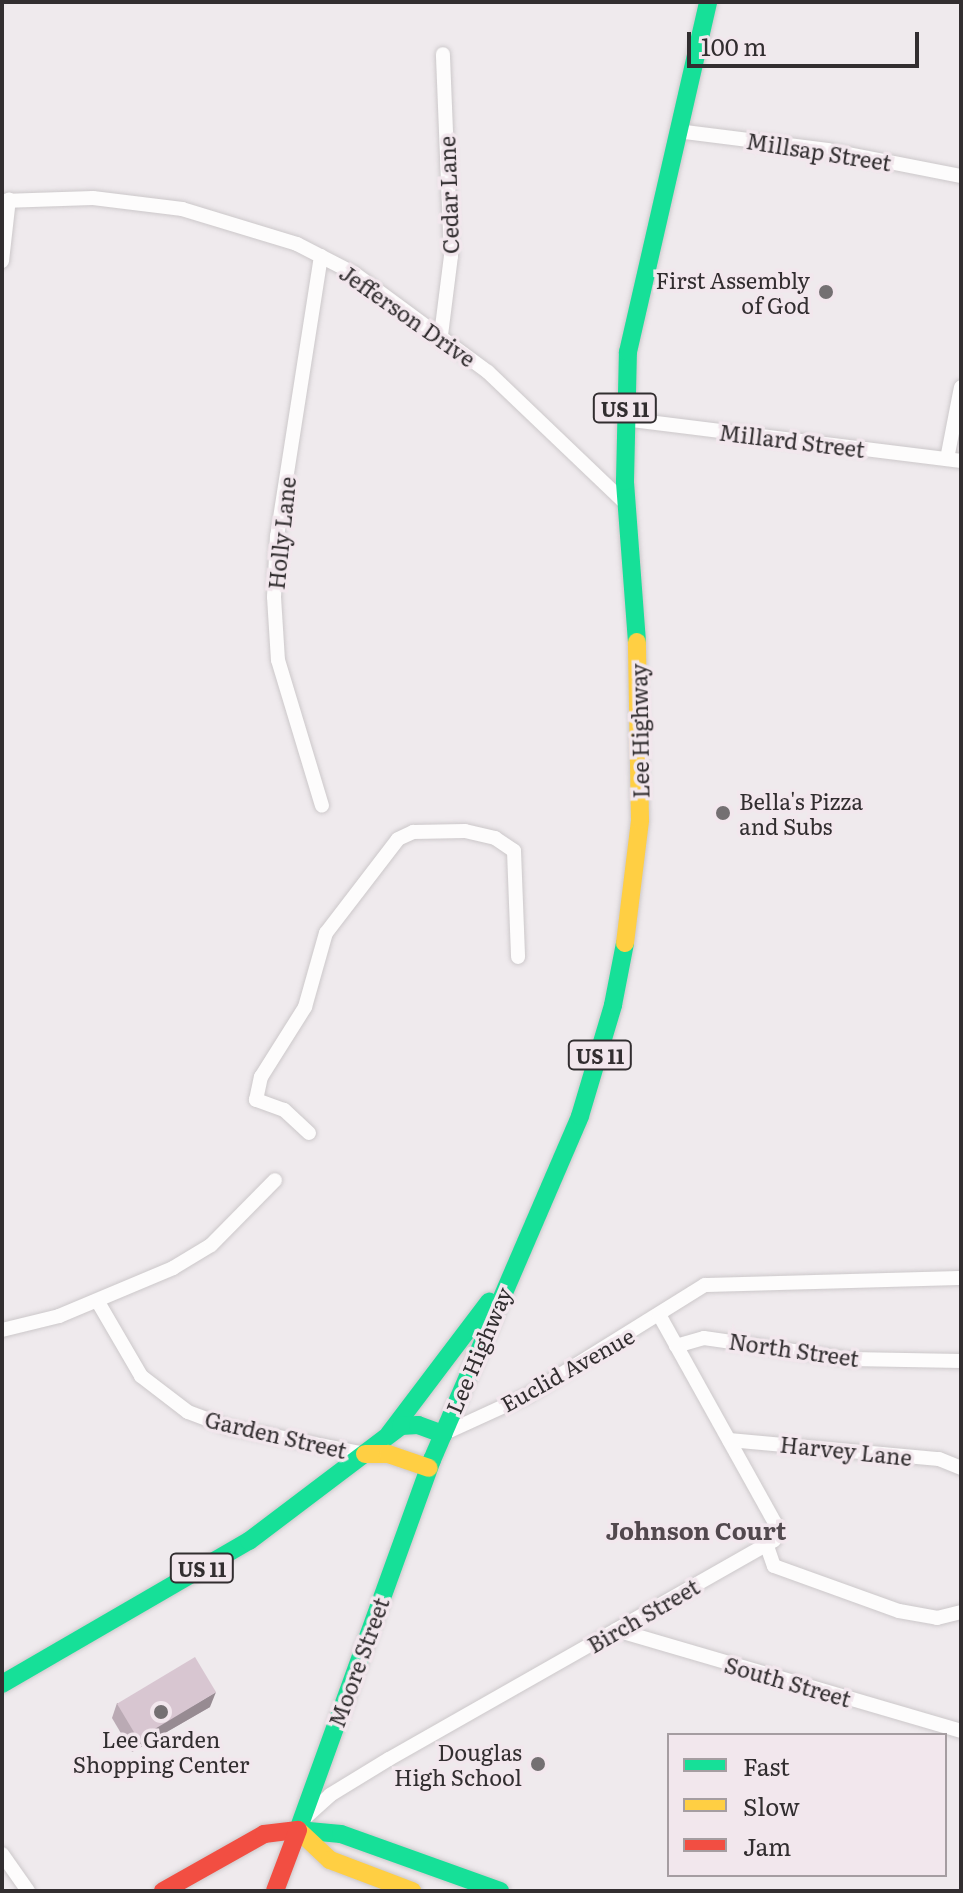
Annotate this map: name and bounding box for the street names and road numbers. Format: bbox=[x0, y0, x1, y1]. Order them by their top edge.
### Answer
street label: Millsap Street bbox=[745, 127, 893, 175]
street label: Cedar Lane bbox=[433, 135, 463, 255]
street label: Jefferson Drive bbox=[335, 258, 481, 372]
road number: US 11 bbox=[591, 392, 659, 424]
street label: Millard Street bbox=[718, 418, 866, 462]
street label: Holly Lane bbox=[262, 475, 300, 591]
street label: Lee Highway bbox=[625, 663, 653, 799]
road number: US 11 bbox=[566, 1039, 634, 1071]
street label: Lee Highway bbox=[440, 1283, 516, 1417]
street label: Euclid Avenue bbox=[496, 1321, 638, 1417]
street label: North Street bbox=[727, 1327, 861, 1371]
street label: Garden Street bbox=[203, 1405, 349, 1463]
street label: Harvey Lane bbox=[779, 1430, 913, 1470]
road number: US 11 bbox=[168, 1552, 236, 1584]
street label: Birch Street bbox=[582, 1572, 704, 1658]
street label: Moore Street bbox=[322, 1594, 394, 1730]
street label: South Street bbox=[722, 1650, 854, 1712]

